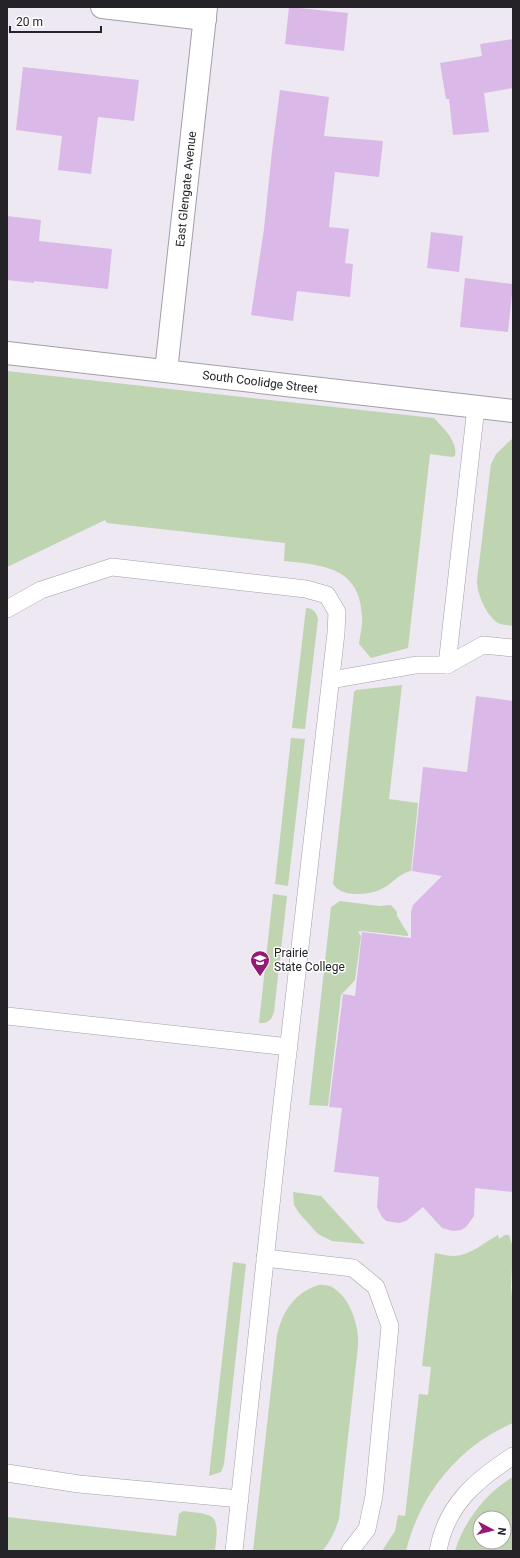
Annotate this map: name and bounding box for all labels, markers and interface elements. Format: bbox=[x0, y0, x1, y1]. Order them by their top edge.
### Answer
scale bar bbox=[10, 8, 101, 34]
text: 20 m bbox=[16, 15, 43, 29]
street label: East Glengate Avenue bbox=[173, 130, 199, 248]
street label: South Coolidge Street bbox=[202, 368, 318, 396]
place label: Prairie State College bbox=[274, 946, 345, 974]
school or university icon: Prairie State College bbox=[249, 949, 271, 977]
north arrow bbox=[472, 1510, 512, 1550]
text: N bbox=[494, 1527, 508, 1536]

